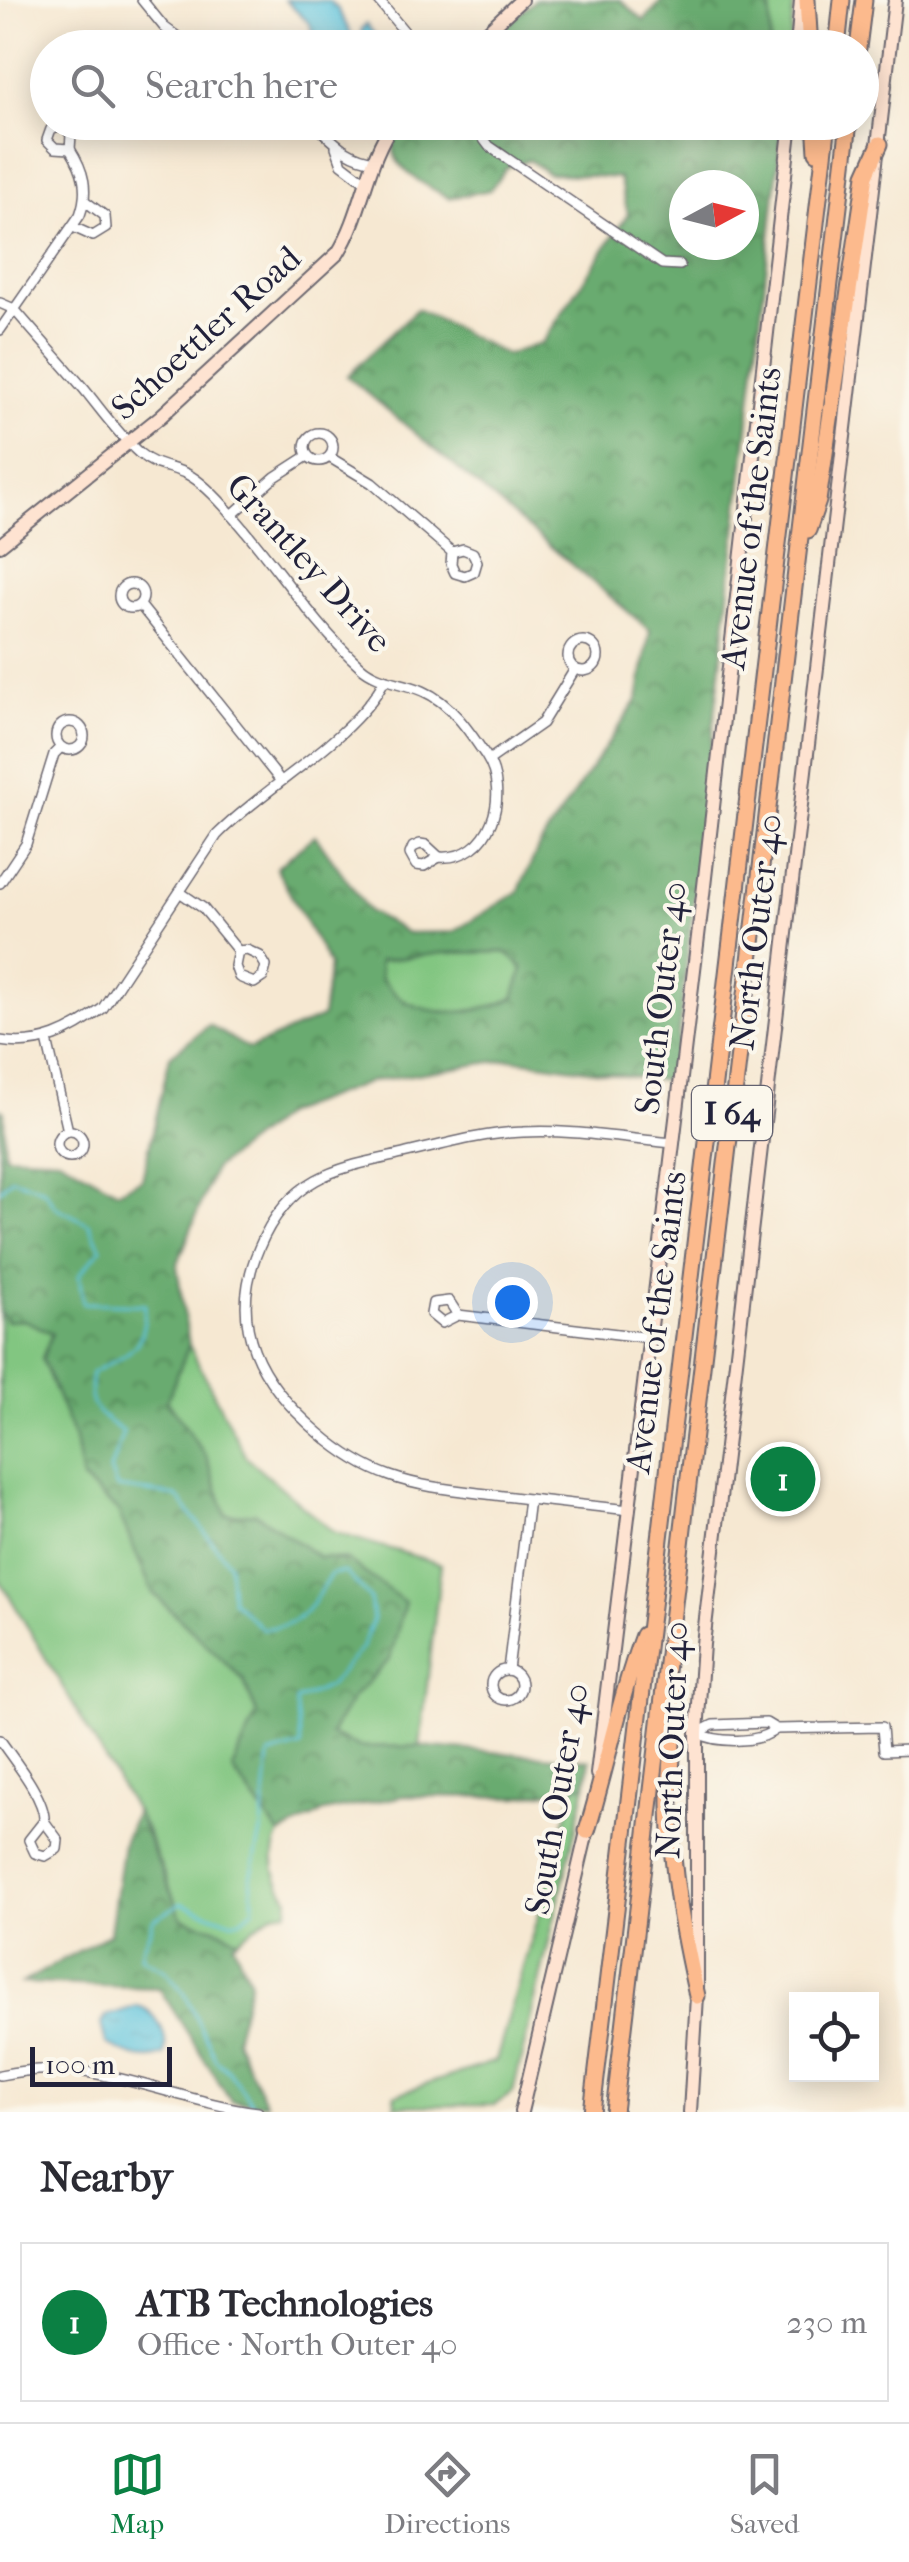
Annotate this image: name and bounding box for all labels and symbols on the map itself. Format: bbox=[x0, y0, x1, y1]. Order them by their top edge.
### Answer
north arrow bbox=[669, 170, 759, 260]
street label: Schoettler Road bbox=[103, 237, 310, 429]
street label: Avenue of the Saints bbox=[712, 365, 790, 673]
street label: Grantley Drive bbox=[218, 465, 400, 661]
street label: North Outer 40 bbox=[721, 812, 791, 1052]
street label: South Outer 40 bbox=[626, 879, 696, 1117]
road number: I 64 bbox=[692, 1086, 772, 1140]
street label: Avenue of the Saints bbox=[617, 1169, 695, 1477]
your location bbox=[487, 1277, 538, 1328]
pin: 1 bbox=[750, 1442, 816, 1516]
street label: North Outer 40 bbox=[647, 1620, 697, 1860]
street label: South Outer 40 bbox=[516, 1680, 598, 1918]
scale bar bbox=[30, 2042, 172, 2086]

